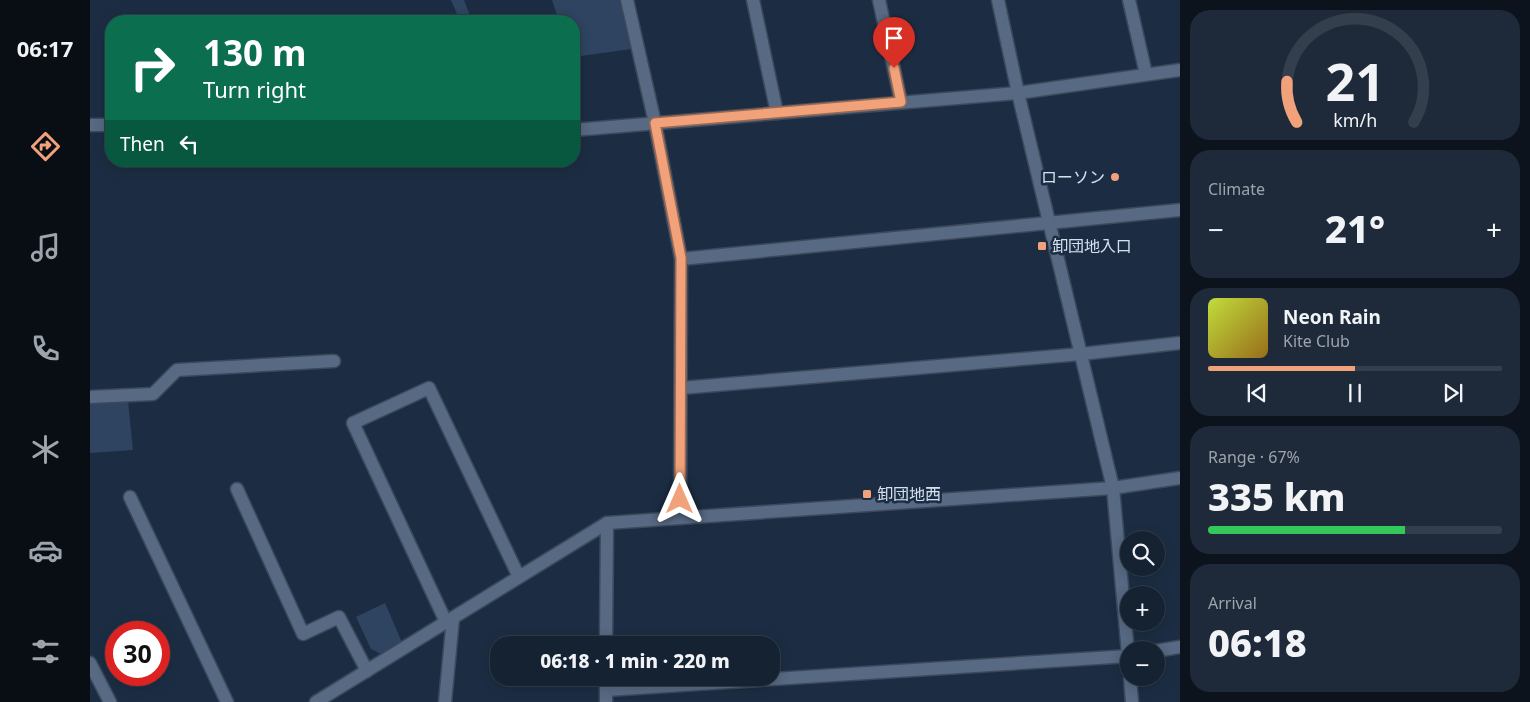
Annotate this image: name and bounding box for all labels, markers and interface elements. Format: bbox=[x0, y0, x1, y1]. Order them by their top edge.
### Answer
pin bbox=[873, 17, 915, 68]
icon: arrive bbox=[880, 24, 908, 52]
text: 130 m bbox=[203, 29, 306, 76]
text: 06:17 bbox=[17, 33, 73, 63]
icon: right bbox=[120, 35, 185, 100]
text: 21 bbox=[1325, 45, 1385, 116]
text: Turn right bbox=[203, 74, 306, 104]
text: km/h bbox=[1333, 108, 1377, 132]
icon: directions bbox=[28, 129, 63, 164]
icon: left bbox=[175, 130, 203, 158]
text: Then bbox=[120, 131, 165, 157]
place label: ローソン bbox=[1041, 166, 1105, 188]
marker: ローソン bbox=[1109, 171, 1121, 183]
text: Climate bbox=[1208, 178, 1265, 200]
text: 21° bbox=[1325, 202, 1385, 254]
text: − bbox=[1208, 210, 1224, 248]
text: + bbox=[1486, 210, 1502, 248]
icon: music bbox=[28, 230, 63, 265]
place label: 卸団地入口 bbox=[1052, 235, 1132, 257]
marker: 卸団地入口 bbox=[1036, 240, 1048, 252]
text: Neon Rain bbox=[1283, 304, 1381, 330]
text: Kite Club bbox=[1283, 330, 1350, 352]
icon: phone bbox=[28, 331, 63, 366]
icon: previous bbox=[1243, 379, 1271, 407]
icon: pause bbox=[1341, 379, 1369, 407]
icon: next bbox=[1439, 379, 1467, 407]
icon: climate bbox=[28, 432, 63, 467]
text: Range · 67% bbox=[1208, 446, 1300, 468]
text: 335 km bbox=[1208, 470, 1346, 522]
position arrow bbox=[653, 472, 705, 524]
place label: 卸団地西 bbox=[877, 483, 941, 505]
marker: 卸団地西 bbox=[861, 488, 873, 500]
map controls bbox=[1120, 531, 1165, 686]
button: search bbox=[1120, 531, 1165, 576]
icon: car bbox=[28, 533, 63, 568]
button: + bbox=[1120, 586, 1165, 631]
text: Arrival bbox=[1208, 592, 1257, 614]
text: 06:18 bbox=[1208, 616, 1307, 668]
speed limit sign: 30 bbox=[105, 621, 170, 686]
icon: filters bbox=[28, 634, 63, 669]
button: − bbox=[1120, 641, 1165, 686]
text: 06:18 · 1 min · 220 m bbox=[540, 648, 730, 674]

